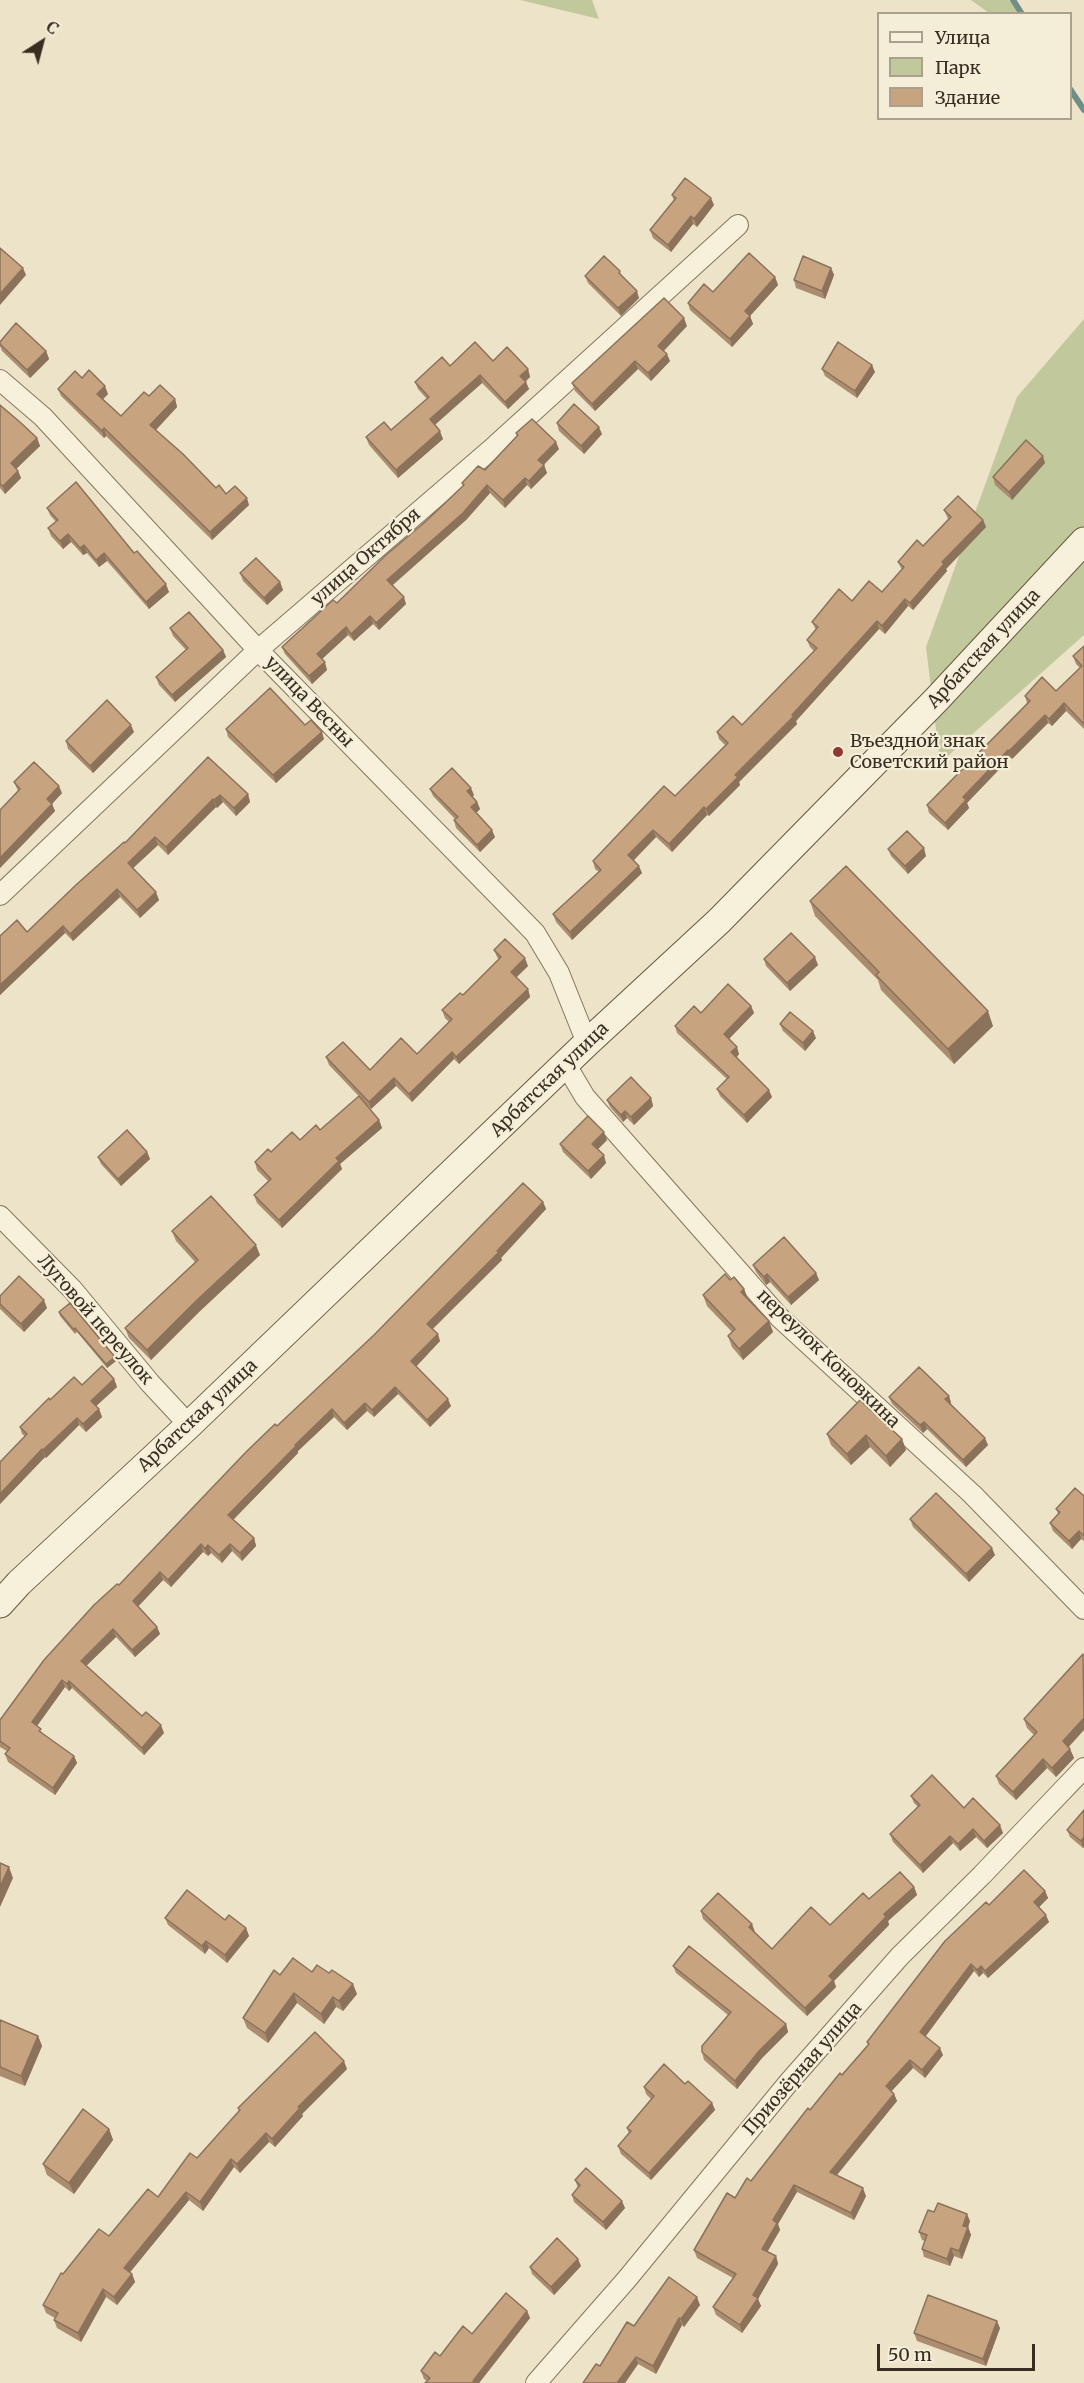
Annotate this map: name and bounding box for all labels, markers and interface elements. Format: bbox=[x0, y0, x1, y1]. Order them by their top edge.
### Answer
north arrow bbox=[12, 12, 72, 72]
legend bbox=[877, 12, 1072, 120]
text: С bbox=[42, 16, 63, 39]
text: Улица bbox=[935, 26, 990, 49]
text: Парк bbox=[935, 56, 981, 79]
text: Здание bbox=[935, 86, 1000, 109]
street label: улица Октября bbox=[307, 504, 425, 610]
street label: Арбатская улица bbox=[923, 585, 1045, 713]
street label: улица Весны bbox=[260, 652, 358, 752]
place label: Въездной знак Советский район bbox=[850, 731, 1009, 774]
marker: Въездной знак Советский район bbox=[831, 745, 845, 759]
street label: Арбатская улица bbox=[487, 1018, 613, 1142]
street label: Луговой переулок bbox=[33, 1251, 157, 1389]
street label: переулок Коновкина bbox=[752, 1285, 904, 1433]
street label: Арбатская улица bbox=[134, 1355, 262, 1477]
street label: Приозёрная улица bbox=[739, 1998, 867, 2140]
scale bar bbox=[880, 2332, 1038, 2370]
text: 50 m bbox=[888, 2343, 932, 2366]

